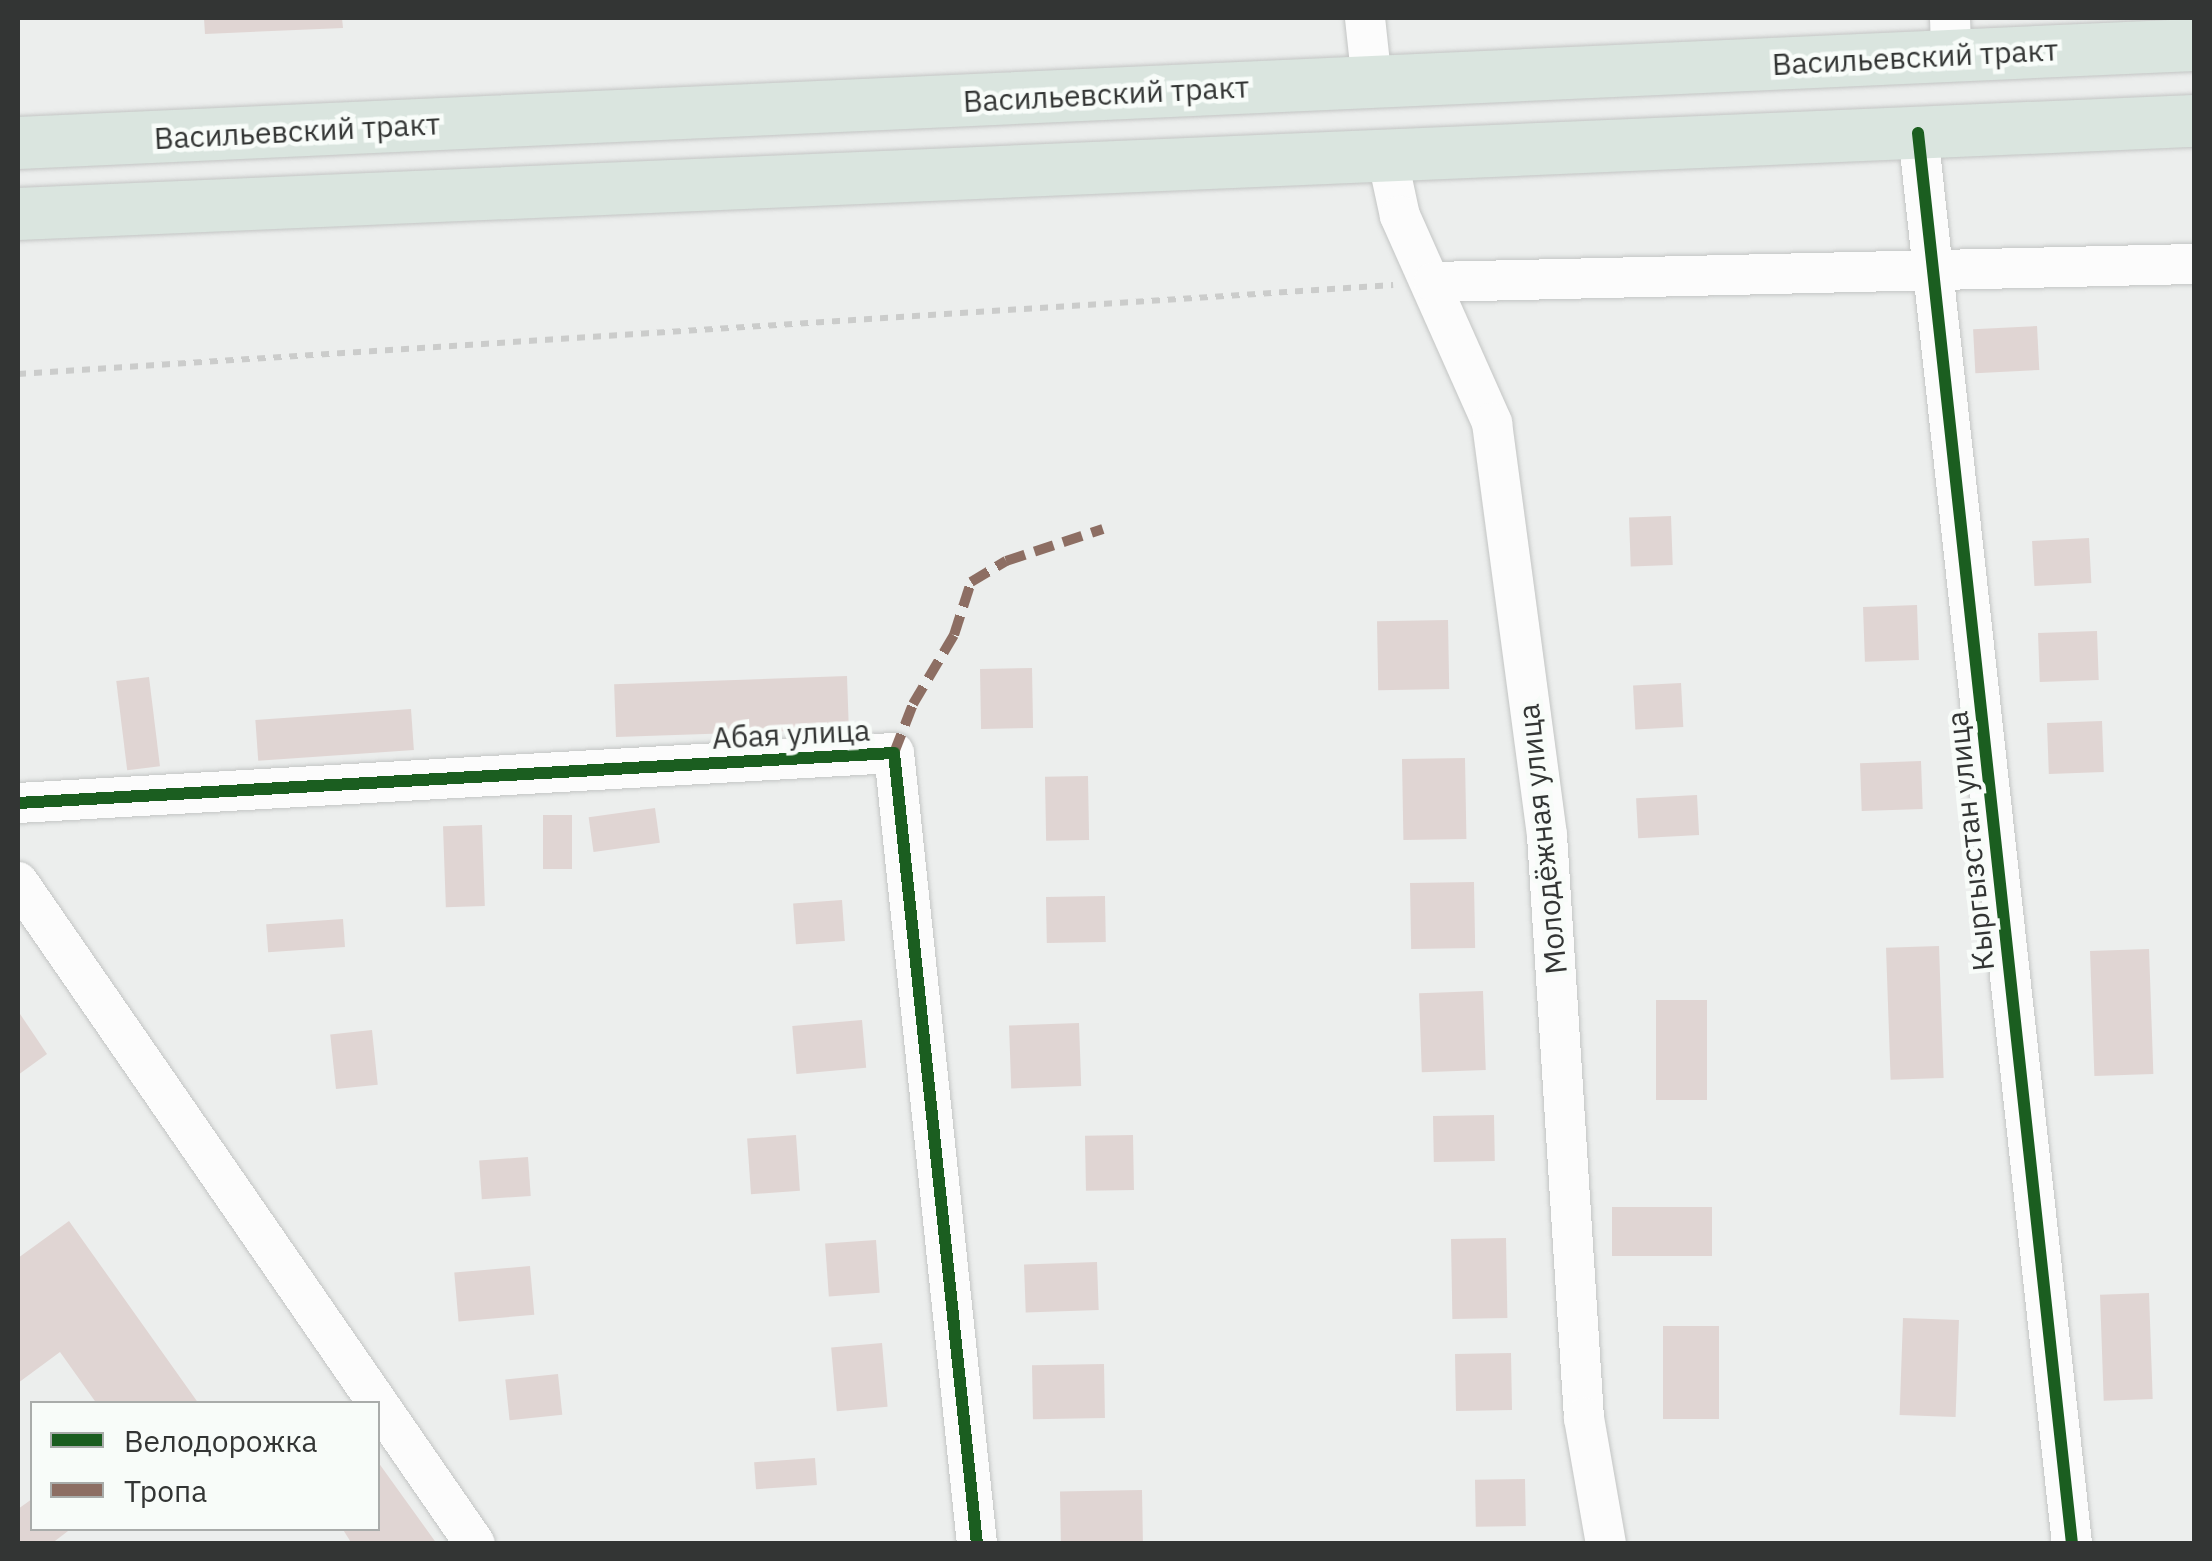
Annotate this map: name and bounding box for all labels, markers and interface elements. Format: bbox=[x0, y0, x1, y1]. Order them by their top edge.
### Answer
street label: Васильевский тракт bbox=[1771, 32, 2059, 82]
street label: Васильевский тракт bbox=[962, 69, 1250, 119]
street label: Васильевский тракт bbox=[153, 106, 441, 156]
street label: Молодёжная улица bbox=[1510, 702, 1574, 976]
street label: Кыргызстан улица bbox=[1938, 709, 2002, 973]
street label: Абая улица bbox=[711, 712, 871, 756]
legend bbox=[30, 1401, 380, 1531]
text: Велодорожка bbox=[124, 1421, 318, 1460]
text: Тропа bbox=[124, 1471, 207, 1510]

